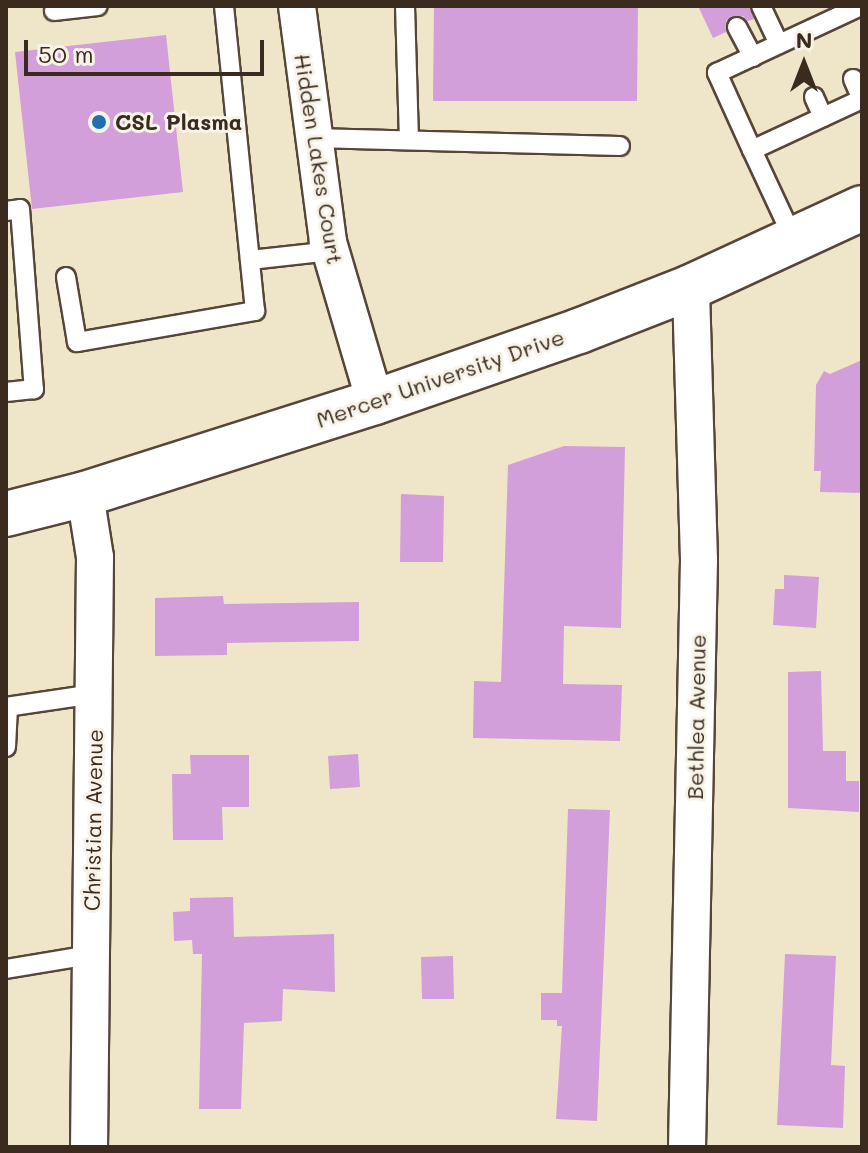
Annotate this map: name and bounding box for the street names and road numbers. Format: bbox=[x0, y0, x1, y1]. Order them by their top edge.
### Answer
street label: Hidden Lakes Court bbox=[289, 52, 349, 266]
street label: Mercer University Drive bbox=[313, 323, 567, 433]
street label: Bethlea Avenue bbox=[681, 634, 711, 800]
street label: Christian Avenue bbox=[78, 729, 108, 911]

